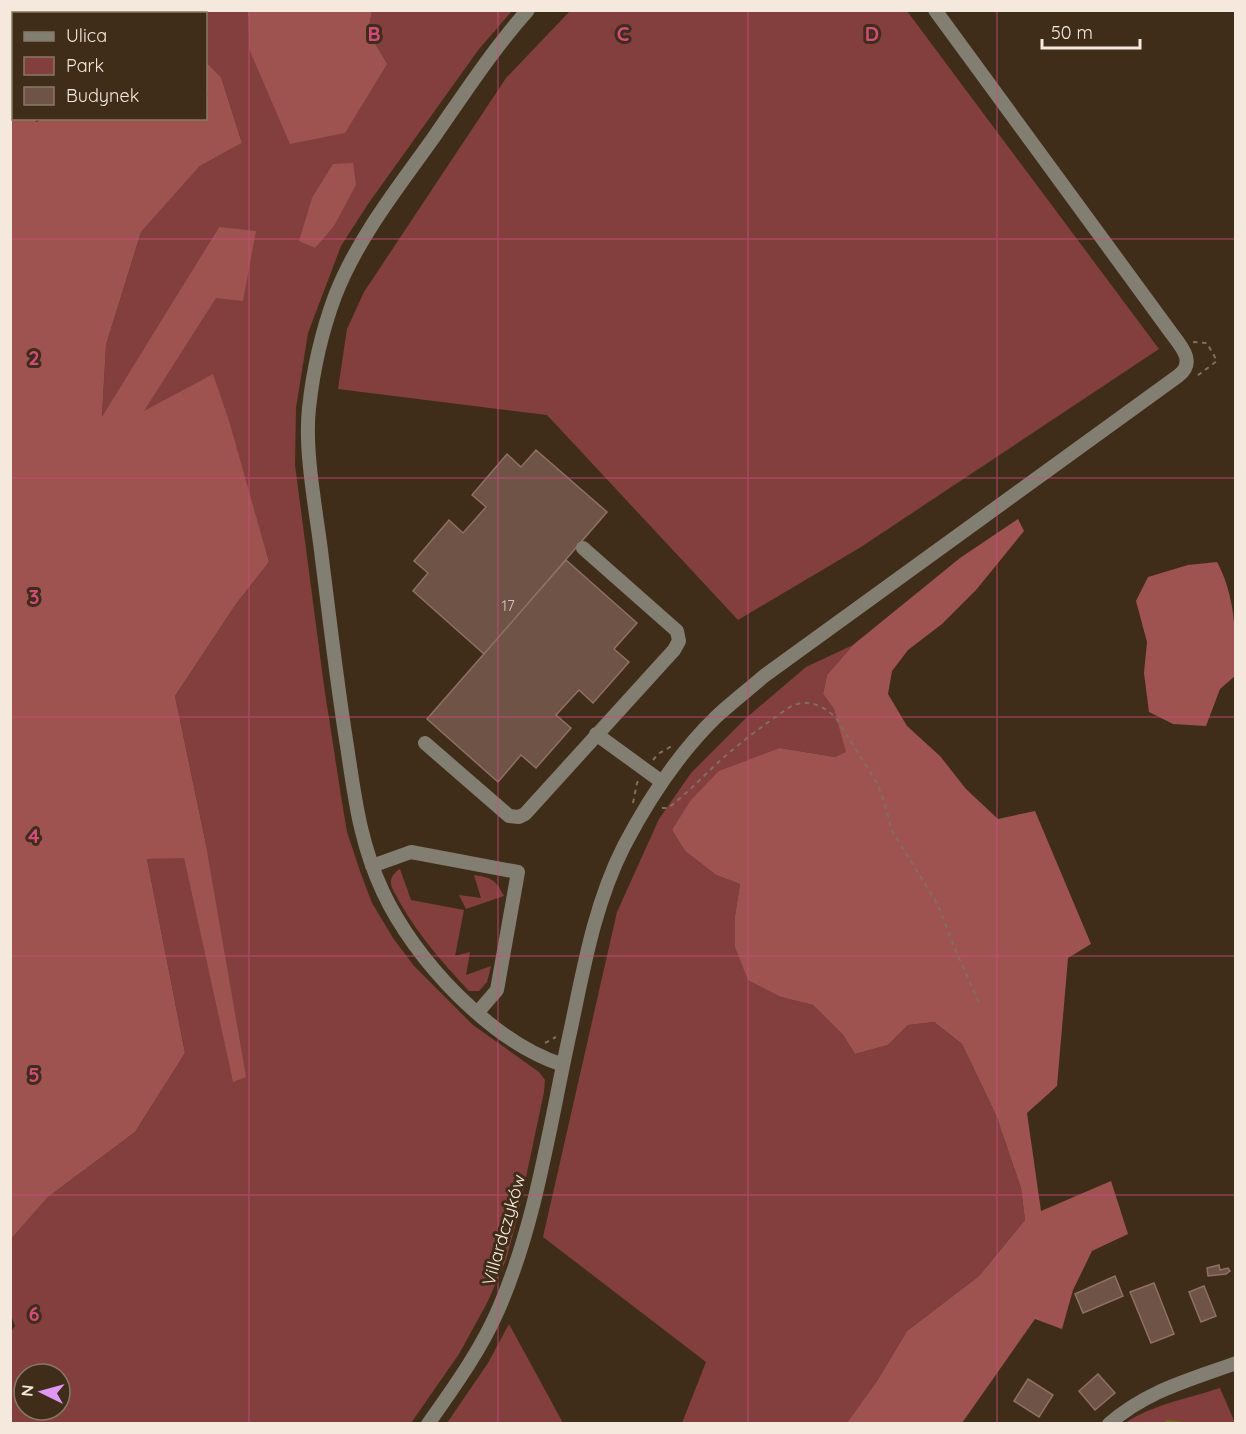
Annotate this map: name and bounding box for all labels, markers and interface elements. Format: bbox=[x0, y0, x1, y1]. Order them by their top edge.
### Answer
legend bbox=[12, 12, 207, 120]
scale bar bbox=[1042, 12, 1140, 50]
text: B bbox=[367, 21, 381, 46]
text: C bbox=[617, 21, 630, 46]
text: D bbox=[865, 21, 879, 46]
text: 50 m bbox=[1051, 21, 1093, 44]
text: Ulica bbox=[66, 24, 107, 47]
text: Park bbox=[66, 54, 104, 77]
text: Budynek bbox=[66, 84, 139, 107]
text: 2 bbox=[28, 345, 40, 370]
text: 3 bbox=[29, 584, 39, 609]
house number: 17 bbox=[501, 596, 515, 615]
text: 4 bbox=[28, 823, 40, 848]
text: 5 bbox=[28, 1062, 40, 1087]
street label: Villardczyków bbox=[477, 1172, 530, 1288]
text: 6 bbox=[28, 1301, 40, 1326]
north arrow bbox=[12, 1362, 72, 1422]
text: N bbox=[17, 1384, 38, 1397]

